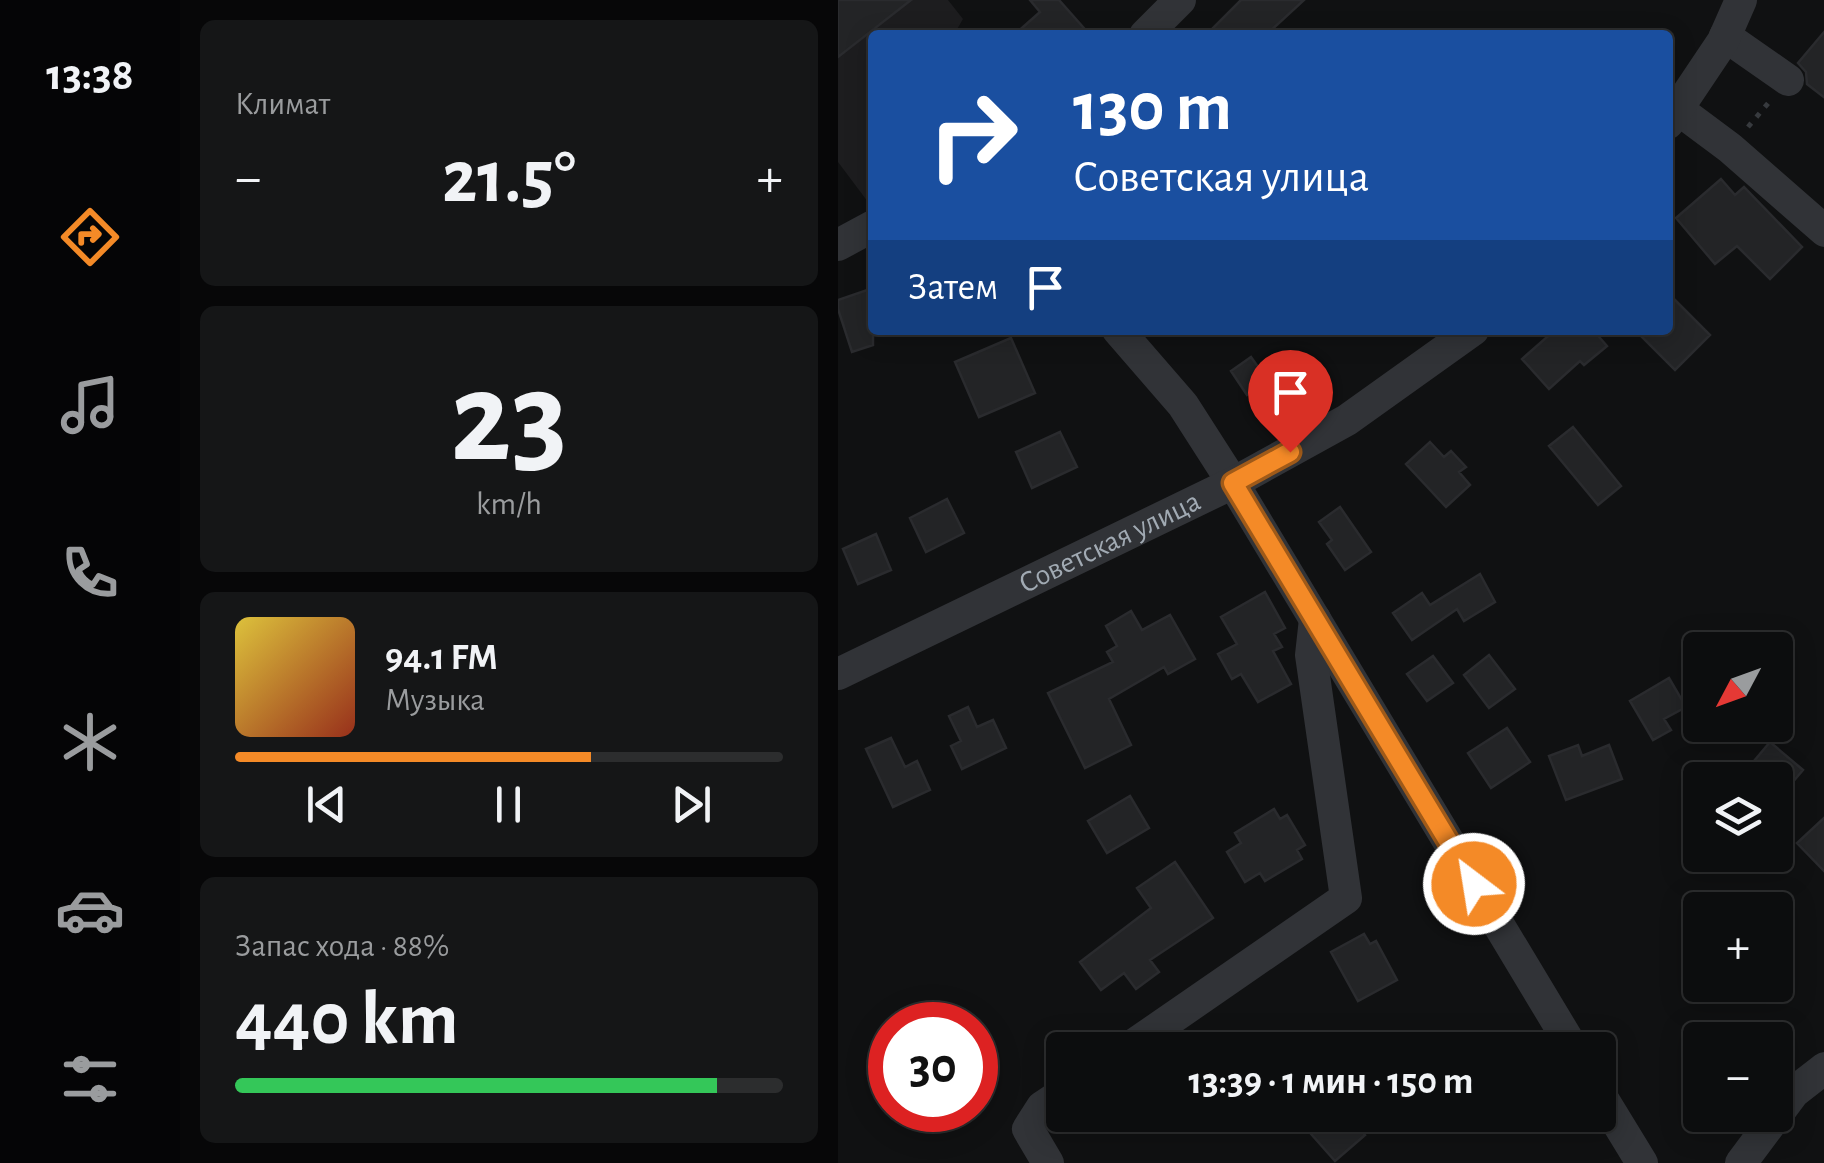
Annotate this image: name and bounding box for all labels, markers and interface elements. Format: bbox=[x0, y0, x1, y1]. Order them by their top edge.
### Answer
text: 13:38 bbox=[46, 53, 134, 98]
icon: right bbox=[908, 70, 1038, 200]
text: 130 m bbox=[1073, 73, 1232, 143]
text: Климат bbox=[235, 88, 330, 120]
text: 21.5° bbox=[442, 141, 576, 216]
text: − bbox=[235, 151, 261, 206]
text: + bbox=[757, 151, 783, 206]
text: Советская улица bbox=[1073, 155, 1369, 200]
icon: directions bbox=[55, 202, 125, 272]
icon: arrive bbox=[1018, 260, 1073, 315]
text: Затем bbox=[908, 269, 998, 307]
pin bbox=[1248, 350, 1333, 453]
text: 23 bbox=[450, 355, 568, 485]
icon: arrive bbox=[1263, 365, 1318, 420]
icon: music bbox=[55, 370, 125, 440]
street label: Советская улица bbox=[1014, 486, 1205, 599]
text: km/h bbox=[476, 488, 542, 520]
icon: phone bbox=[55, 538, 125, 608]
north arrow bbox=[1683, 632, 1793, 742]
map controls bbox=[1683, 632, 1793, 1132]
text: 94.1 FM bbox=[385, 639, 498, 677]
text: Музыка bbox=[385, 684, 485, 716]
icon: climate bbox=[55, 707, 125, 777]
button: layers bbox=[1683, 762, 1793, 872]
icon: previous bbox=[299, 777, 354, 832]
icon: pause bbox=[481, 777, 536, 832]
icon: next bbox=[664, 777, 719, 832]
position arrow bbox=[1422, 832, 1526, 936]
icon: car bbox=[55, 875, 125, 945]
button: + bbox=[1683, 892, 1793, 1002]
text: Запас хода · 88% bbox=[235, 930, 449, 962]
text: 440 km bbox=[235, 983, 459, 1058]
speed limit sign: 30 bbox=[868, 1002, 998, 1132]
button: − bbox=[1683, 1022, 1793, 1132]
icon: filters bbox=[55, 1044, 125, 1114]
text: 13:39 · 1 мин · 150 m bbox=[1189, 1063, 1473, 1101]

